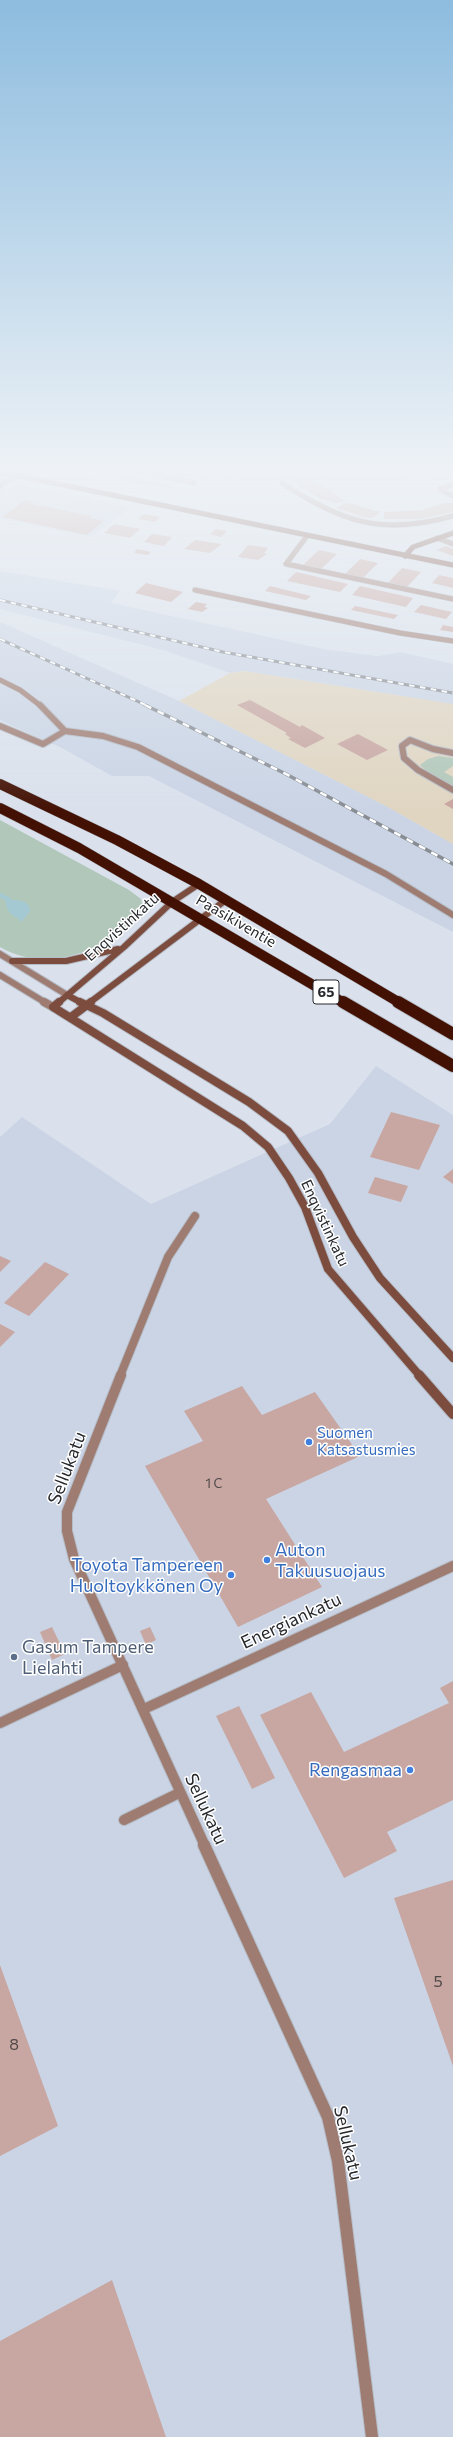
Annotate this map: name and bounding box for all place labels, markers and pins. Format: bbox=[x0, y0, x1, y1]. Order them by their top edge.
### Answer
place label: Suomen Katsastusmies bbox=[317, 1424, 416, 1459]
marker: Suomen Katsastusmies bbox=[304, 1437, 314, 1447]
place label: Auton Takuusuojaus bbox=[275, 1539, 386, 1582]
place label: Toyota Tampereen Huoltoykkönen Oy bbox=[70, 1554, 223, 1596]
marker: Auton Takuusuojaus bbox=[262, 1555, 272, 1565]
marker: Toyota Tampereen Huoltoykkönen Oy bbox=[226, 1570, 236, 1580]
place label: Gasum Tampere Lielahti bbox=[22, 1636, 154, 1678]
marker: Gasum Tampere Lielahti bbox=[9, 1652, 19, 1662]
place label: Rengasmaa bbox=[309, 1759, 402, 1781]
marker: Rengasmaa bbox=[405, 1765, 415, 1775]

